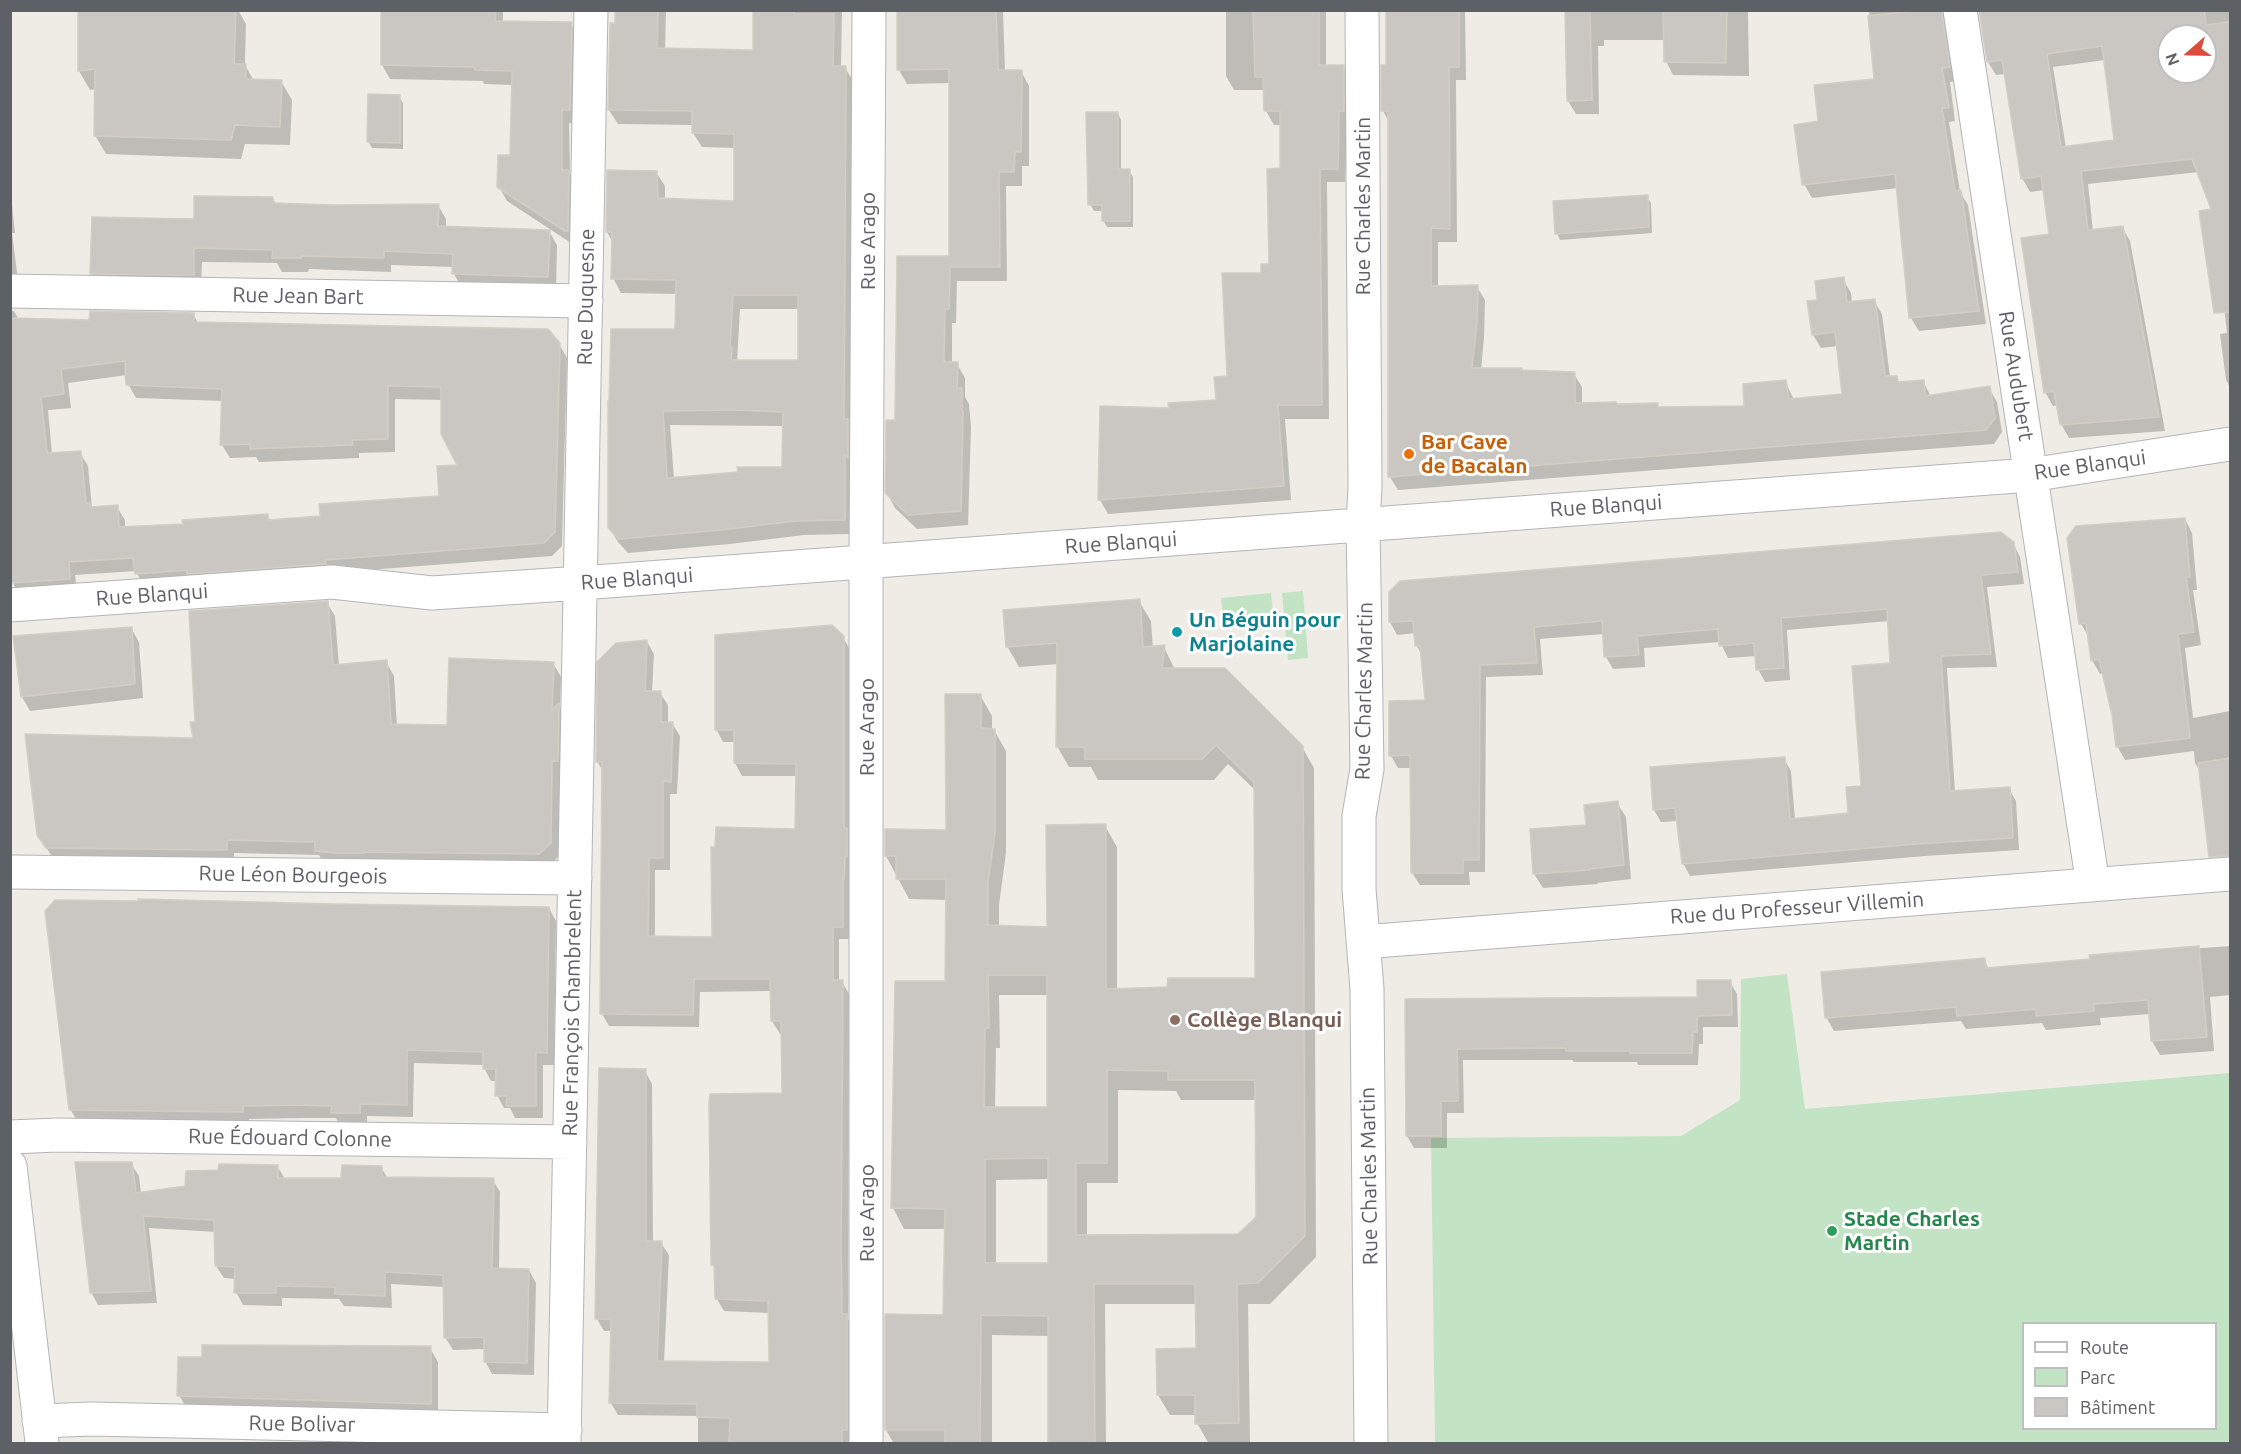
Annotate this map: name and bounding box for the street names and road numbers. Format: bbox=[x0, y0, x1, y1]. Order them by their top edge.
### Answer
street label: Rue Charles Martin bbox=[1350, 117, 1376, 295]
street label: Rue Arago bbox=[855, 192, 881, 290]
street label: Rue Duquesne bbox=[572, 228, 600, 366]
street label: Rue Jean Bart bbox=[232, 282, 364, 310]
street label: Rue Audubert bbox=[1993, 309, 2039, 443]
street label: Rue Blanqui bbox=[2033, 445, 2147, 485]
street label: Rue Blanqui bbox=[1549, 490, 1663, 522]
street label: Rue Blanqui bbox=[1064, 527, 1178, 559]
street label: Rue Blanqui bbox=[580, 563, 694, 595]
street label: Rue Blanqui bbox=[95, 579, 209, 611]
street label: Rue Charles Martin bbox=[1350, 602, 1378, 780]
street label: Rue Arago bbox=[854, 678, 880, 776]
street label: Rue Léon Bourgeois bbox=[199, 861, 387, 889]
street label: Rue du Professeur Villemin bbox=[1669, 887, 1925, 929]
street label: Rue François Chambrelent bbox=[557, 889, 587, 1137]
street label: Rue Charles Martin bbox=[1355, 1087, 1383, 1265]
street label: Rue Édouard Colonne bbox=[188, 1124, 392, 1152]
street label: Rue Arago bbox=[854, 1164, 880, 1262]
street label: Rue Bolivar bbox=[248, 1410, 356, 1438]

